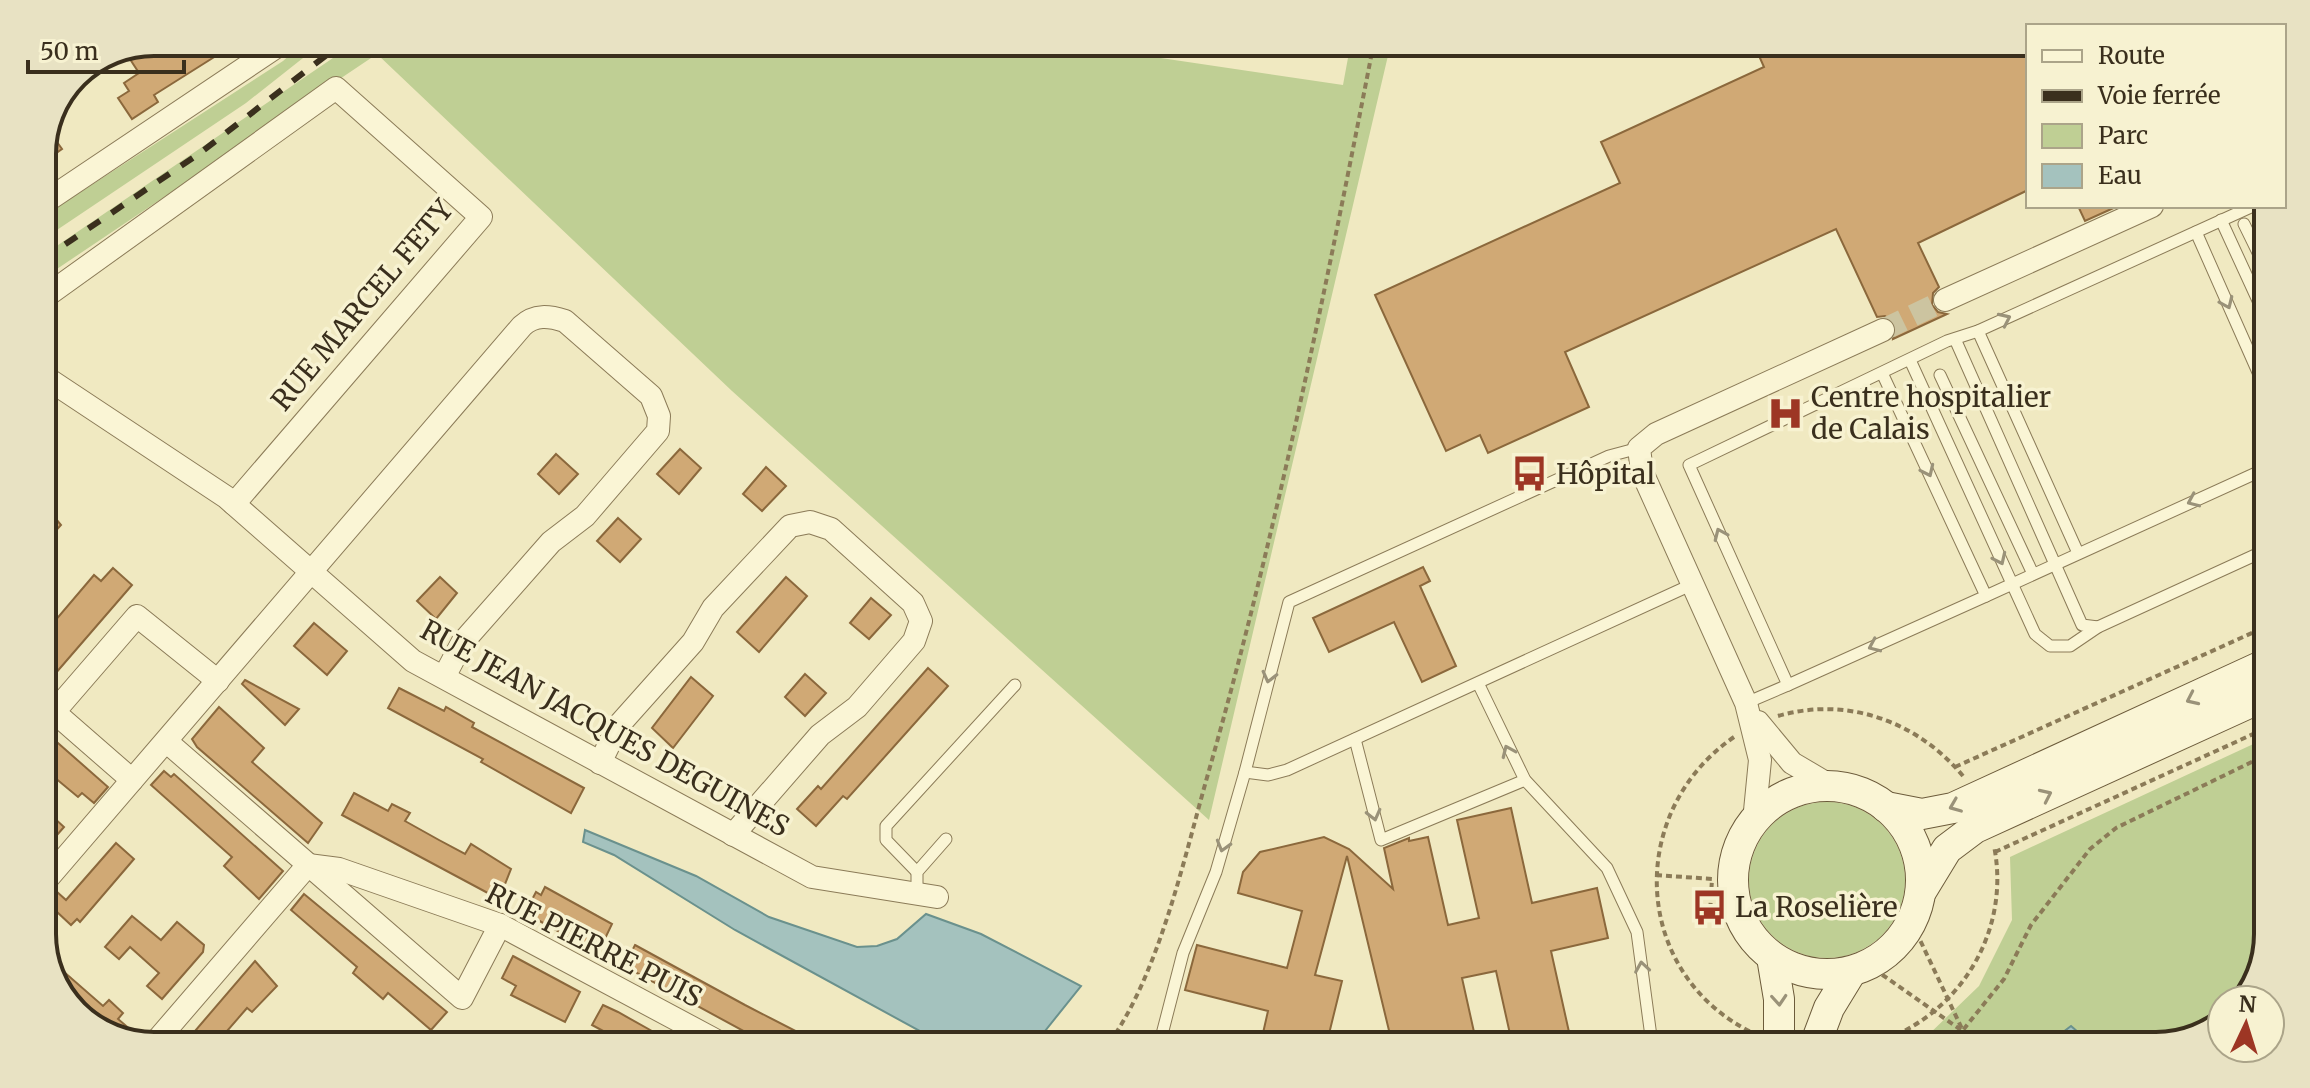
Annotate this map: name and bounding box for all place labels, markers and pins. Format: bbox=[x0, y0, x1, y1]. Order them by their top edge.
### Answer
place label: Centre hospitalier de Calais bbox=[1811, 379, 2051, 447]
hospital icon: Centre hospitalier de Calais bbox=[1766, 394, 1804, 432]
bus stop icon: Hôpital bbox=[1511, 455, 1549, 493]
place label: Hôpital bbox=[1556, 456, 1656, 492]
bus stop icon: La Roselière bbox=[1690, 888, 1728, 926]
place label: La Roselière bbox=[1735, 889, 1898, 925]

